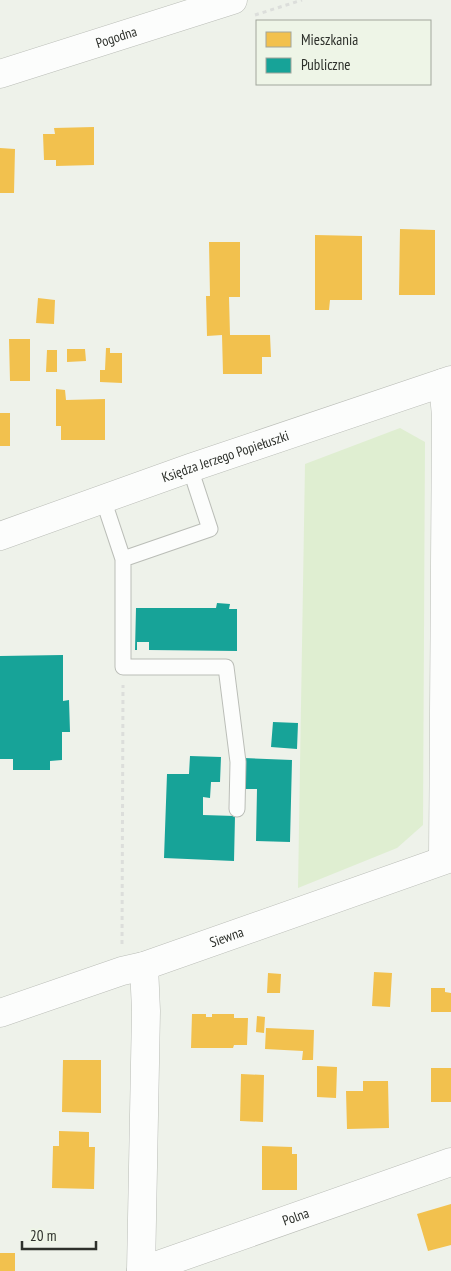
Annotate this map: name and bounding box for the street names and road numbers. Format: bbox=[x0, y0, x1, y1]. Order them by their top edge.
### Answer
street label: Pogodna bbox=[94, 22, 139, 52]
street label: Księdza Jerzego Popiełuszki bbox=[159, 426, 291, 486]
street label: Siewna bbox=[207, 923, 246, 951]
street label: Polna bbox=[280, 1204, 311, 1230]

